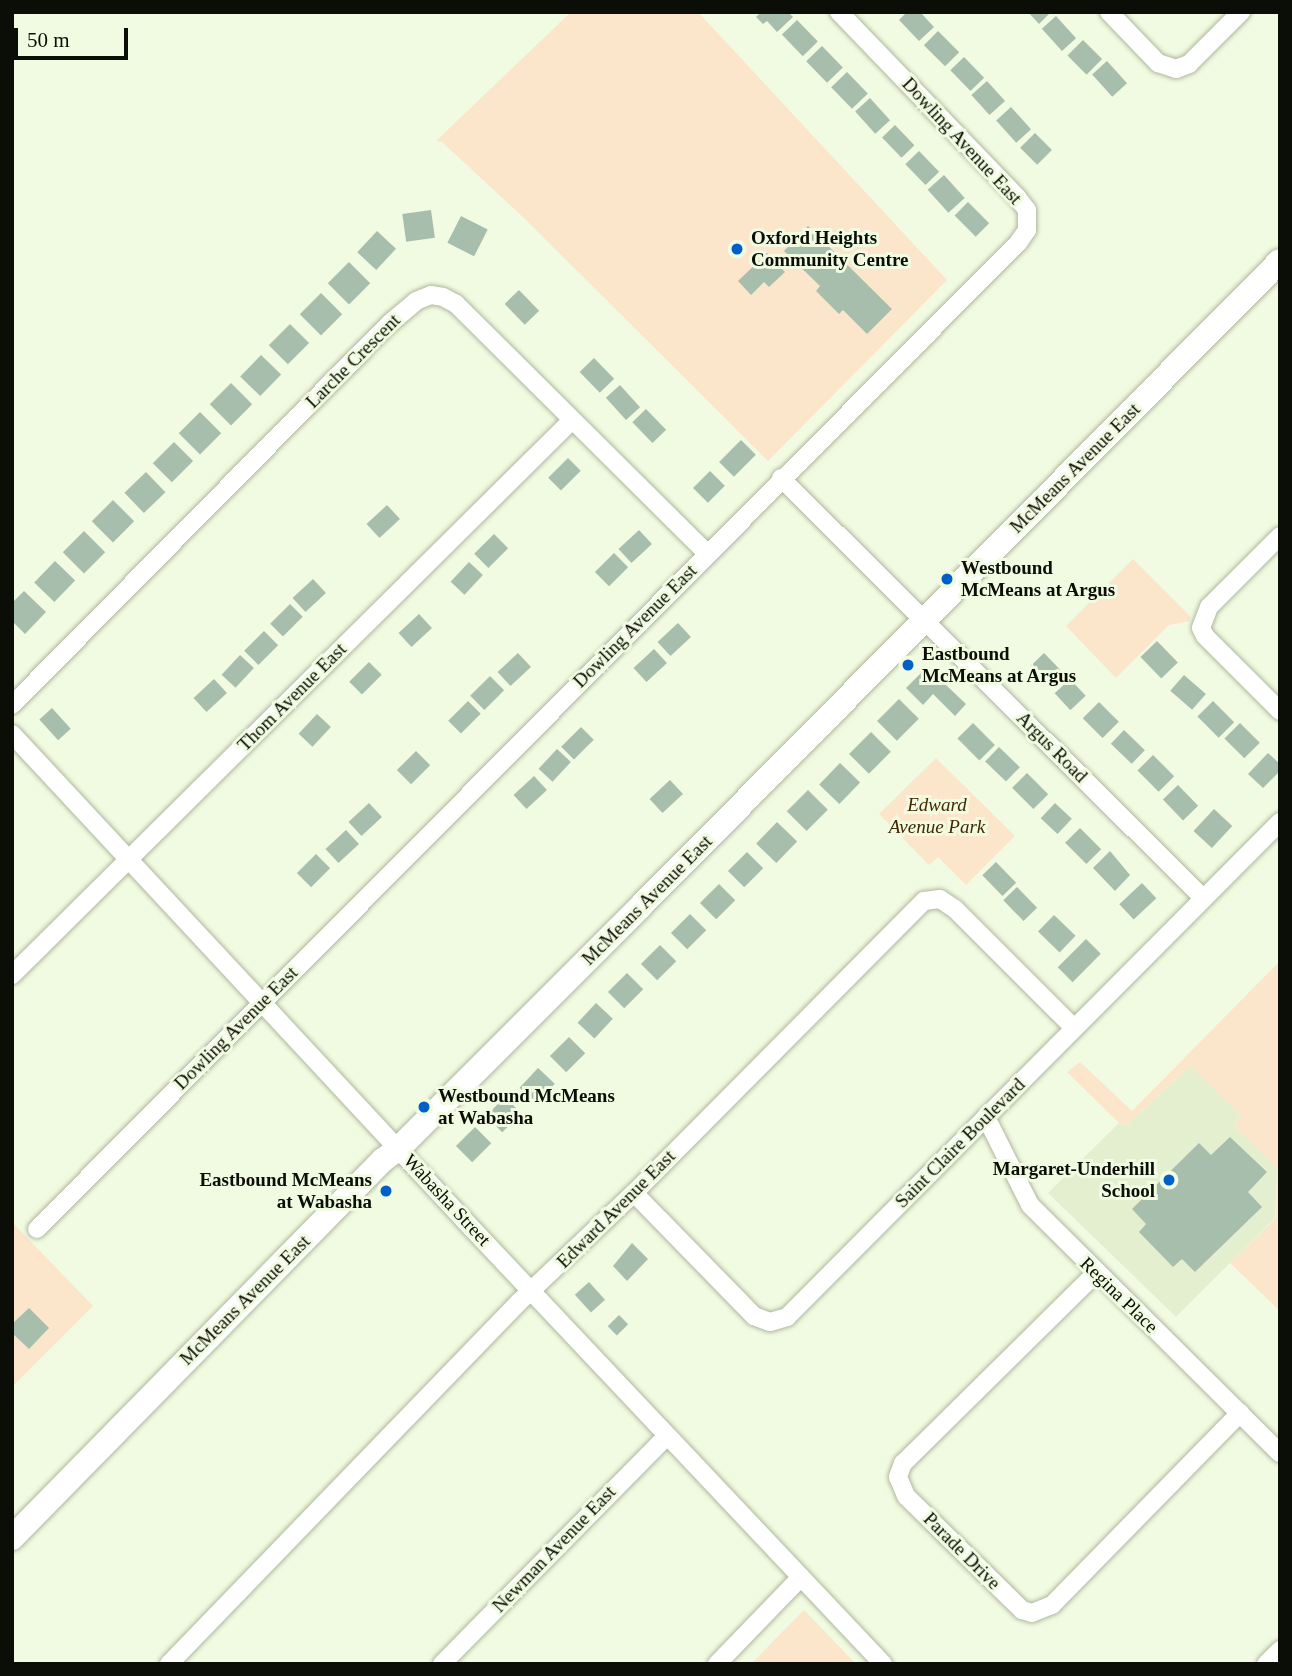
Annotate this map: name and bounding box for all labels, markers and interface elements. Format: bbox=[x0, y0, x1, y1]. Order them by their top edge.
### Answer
scale bar bbox=[18, 14, 131, 58]
text: 50 m bbox=[27, 28, 70, 52]
street label: Dowling Avenue East bbox=[897, 72, 1027, 210]
place label: Oxford Heights Community Centre bbox=[751, 227, 908, 271]
marker: Oxford Heights Community Centre bbox=[729, 241, 745, 257]
street label: Larche Crescent bbox=[301, 309, 405, 413]
street label: McMeans Avenue East bbox=[1005, 398, 1145, 538]
place label: Westbound McMeans at Argus bbox=[961, 557, 1116, 601]
street label: Dowling Avenue East bbox=[568, 559, 702, 693]
marker: Westbound McMeans at Argus bbox=[939, 571, 955, 587]
street label: Thom Avenue East bbox=[233, 638, 351, 756]
place label: Eastbound McMeans at Argus bbox=[922, 643, 1077, 687]
marker: Eastbound McMeans at Argus bbox=[900, 657, 916, 673]
street label: Argus Road bbox=[1012, 707, 1092, 787]
park label: Edward Avenue Park bbox=[889, 794, 985, 838]
street label: McMeans Avenue East bbox=[577, 830, 717, 970]
street label: Dowling Avenue East bbox=[169, 961, 303, 1095]
street label: Saint Claire Boulevard bbox=[890, 1073, 1030, 1213]
place label: Westbound McMeans at Wabasha bbox=[438, 1085, 615, 1129]
marker: Westbound McMeans at Wabasha bbox=[416, 1099, 432, 1115]
street label: Edward Avenue East bbox=[552, 1145, 680, 1273]
street label: Wabasha Street bbox=[399, 1149, 495, 1251]
place label: Margaret-Underhill School bbox=[993, 1158, 1155, 1202]
place label: Eastbound McMeans at Wabasha bbox=[199, 1169, 372, 1213]
marker: Margaret-Underhill School bbox=[1161, 1172, 1177, 1188]
marker: Eastbound McMeans at Wabasha bbox=[378, 1183, 394, 1199]
street label: McMeans Avenue East bbox=[175, 1230, 315, 1370]
street label: Regina Place bbox=[1075, 1252, 1163, 1338]
street label: Newman Avenue East bbox=[487, 1480, 621, 1618]
street label: Parade Drive bbox=[919, 1508, 1005, 1594]

